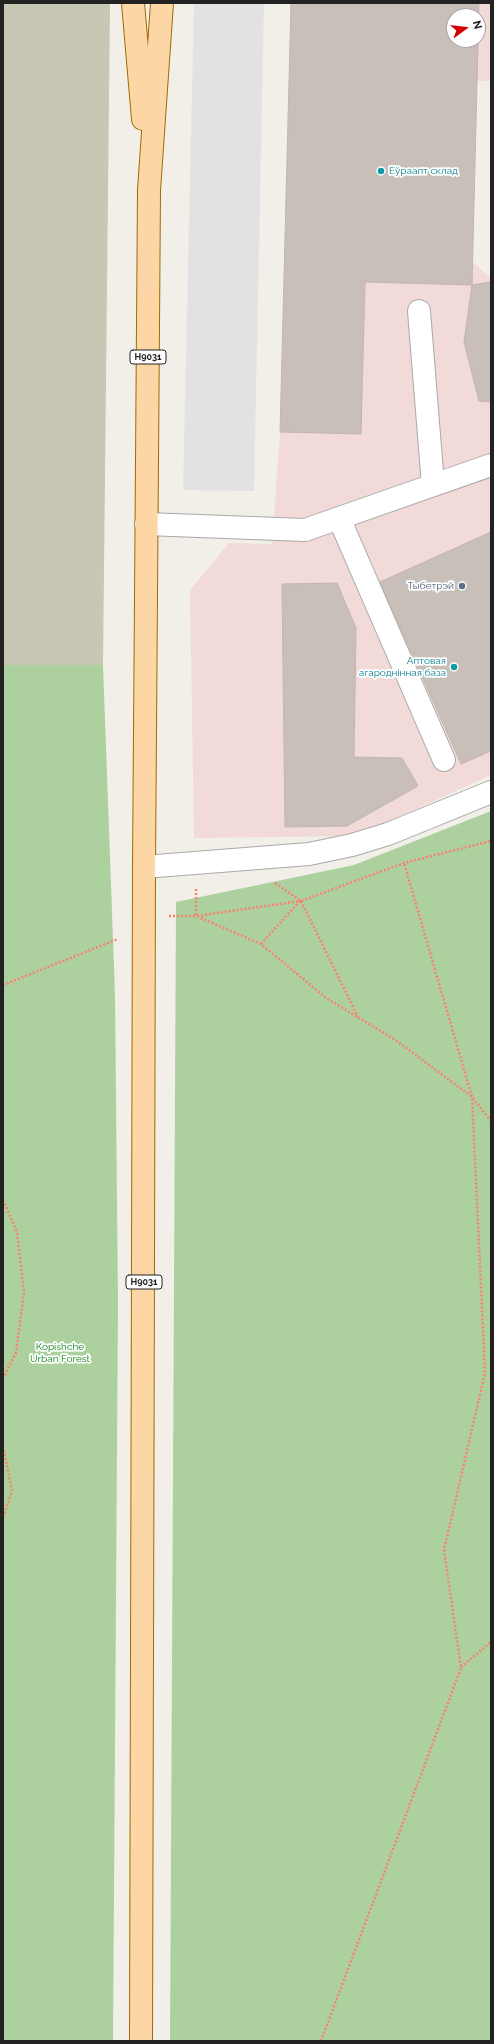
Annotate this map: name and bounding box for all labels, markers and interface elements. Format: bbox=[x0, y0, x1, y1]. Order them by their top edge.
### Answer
north arrow bbox=[446, 8, 486, 48]
text: N bbox=[470, 19, 484, 31]
place label: Еўраапт склад bbox=[389, 165, 458, 177]
marker: Еўраапт склад bbox=[376, 166, 386, 176]
road number: Н9031 bbox=[130, 350, 166, 364]
place label: Тыбетрэй bbox=[408, 580, 454, 592]
marker: Тыбетрэй bbox=[457, 581, 467, 591]
place label: Аптовая агароднінная база bbox=[359, 655, 446, 678]
marker: Аптовая агароднінная база bbox=[449, 662, 459, 672]
road number: Н9031 bbox=[126, 1275, 162, 1289]
park label: Kopishche Urban Forest bbox=[30, 1341, 90, 1364]

